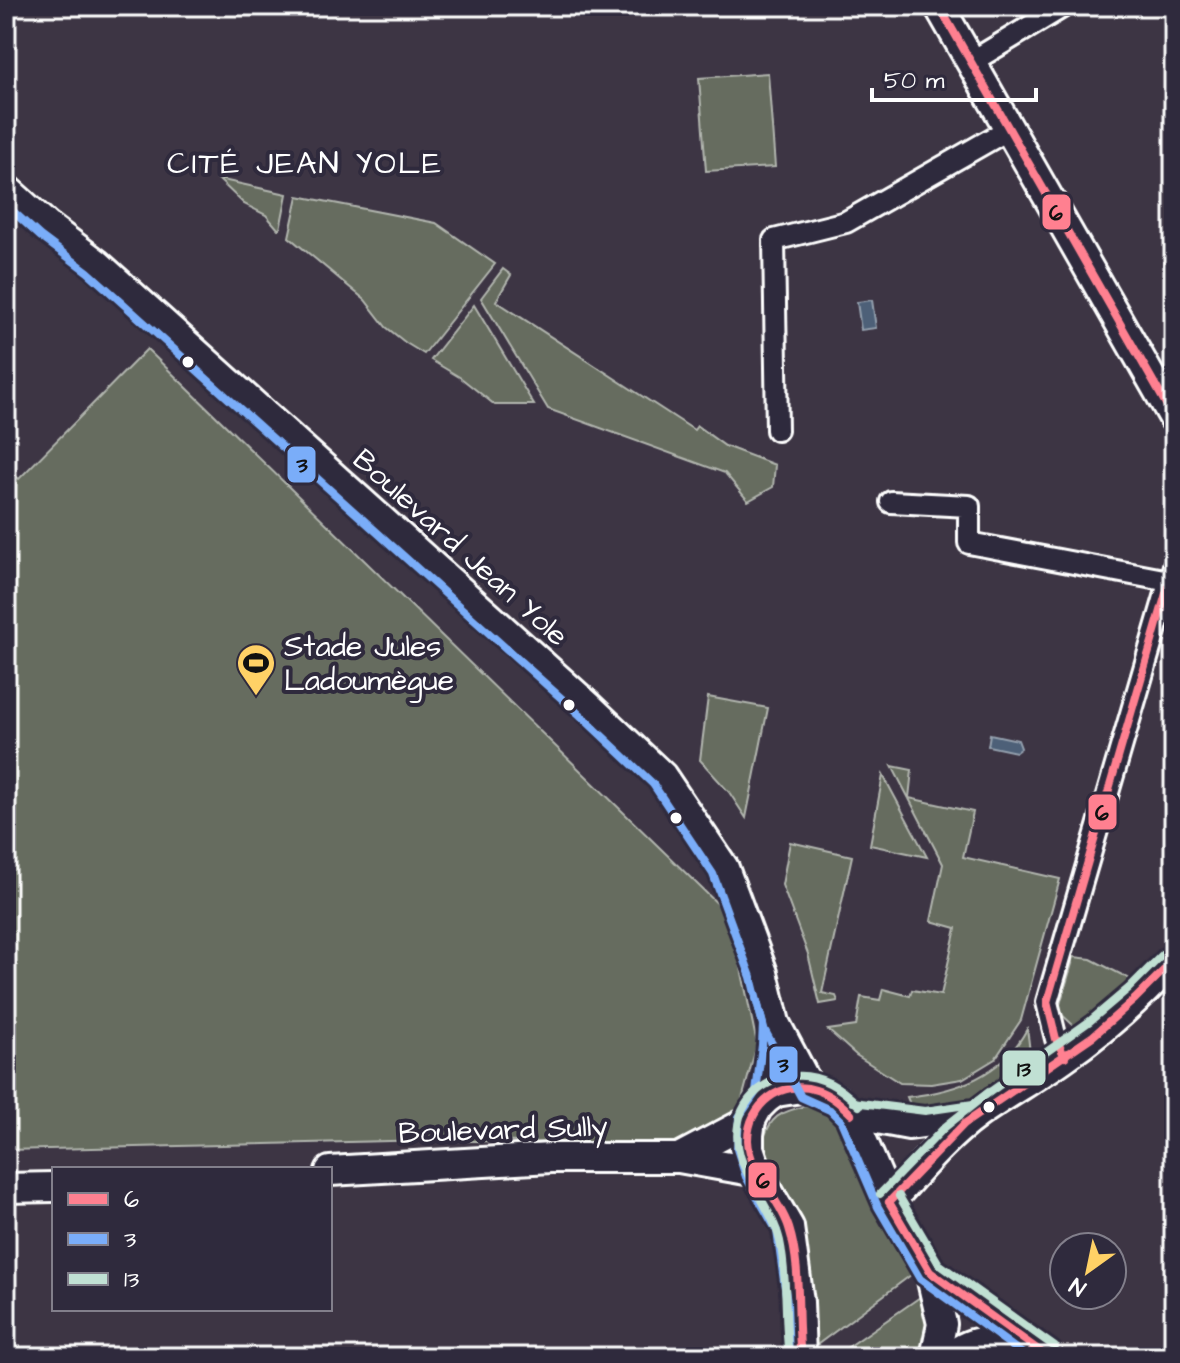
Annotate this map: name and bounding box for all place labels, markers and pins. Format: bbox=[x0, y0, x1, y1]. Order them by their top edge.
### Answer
unlabelled marker bbox=[180, 354, 196, 370]
place label: Stade Jules Ladoumègue bbox=[284, 626, 454, 703]
sports icon: Stade Jules Ladoumègue bbox=[235, 642, 277, 697]
unlabelled marker bbox=[561, 697, 577, 713]
unlabelled marker bbox=[668, 810, 684, 826]
unlabelled marker bbox=[981, 1099, 997, 1115]

